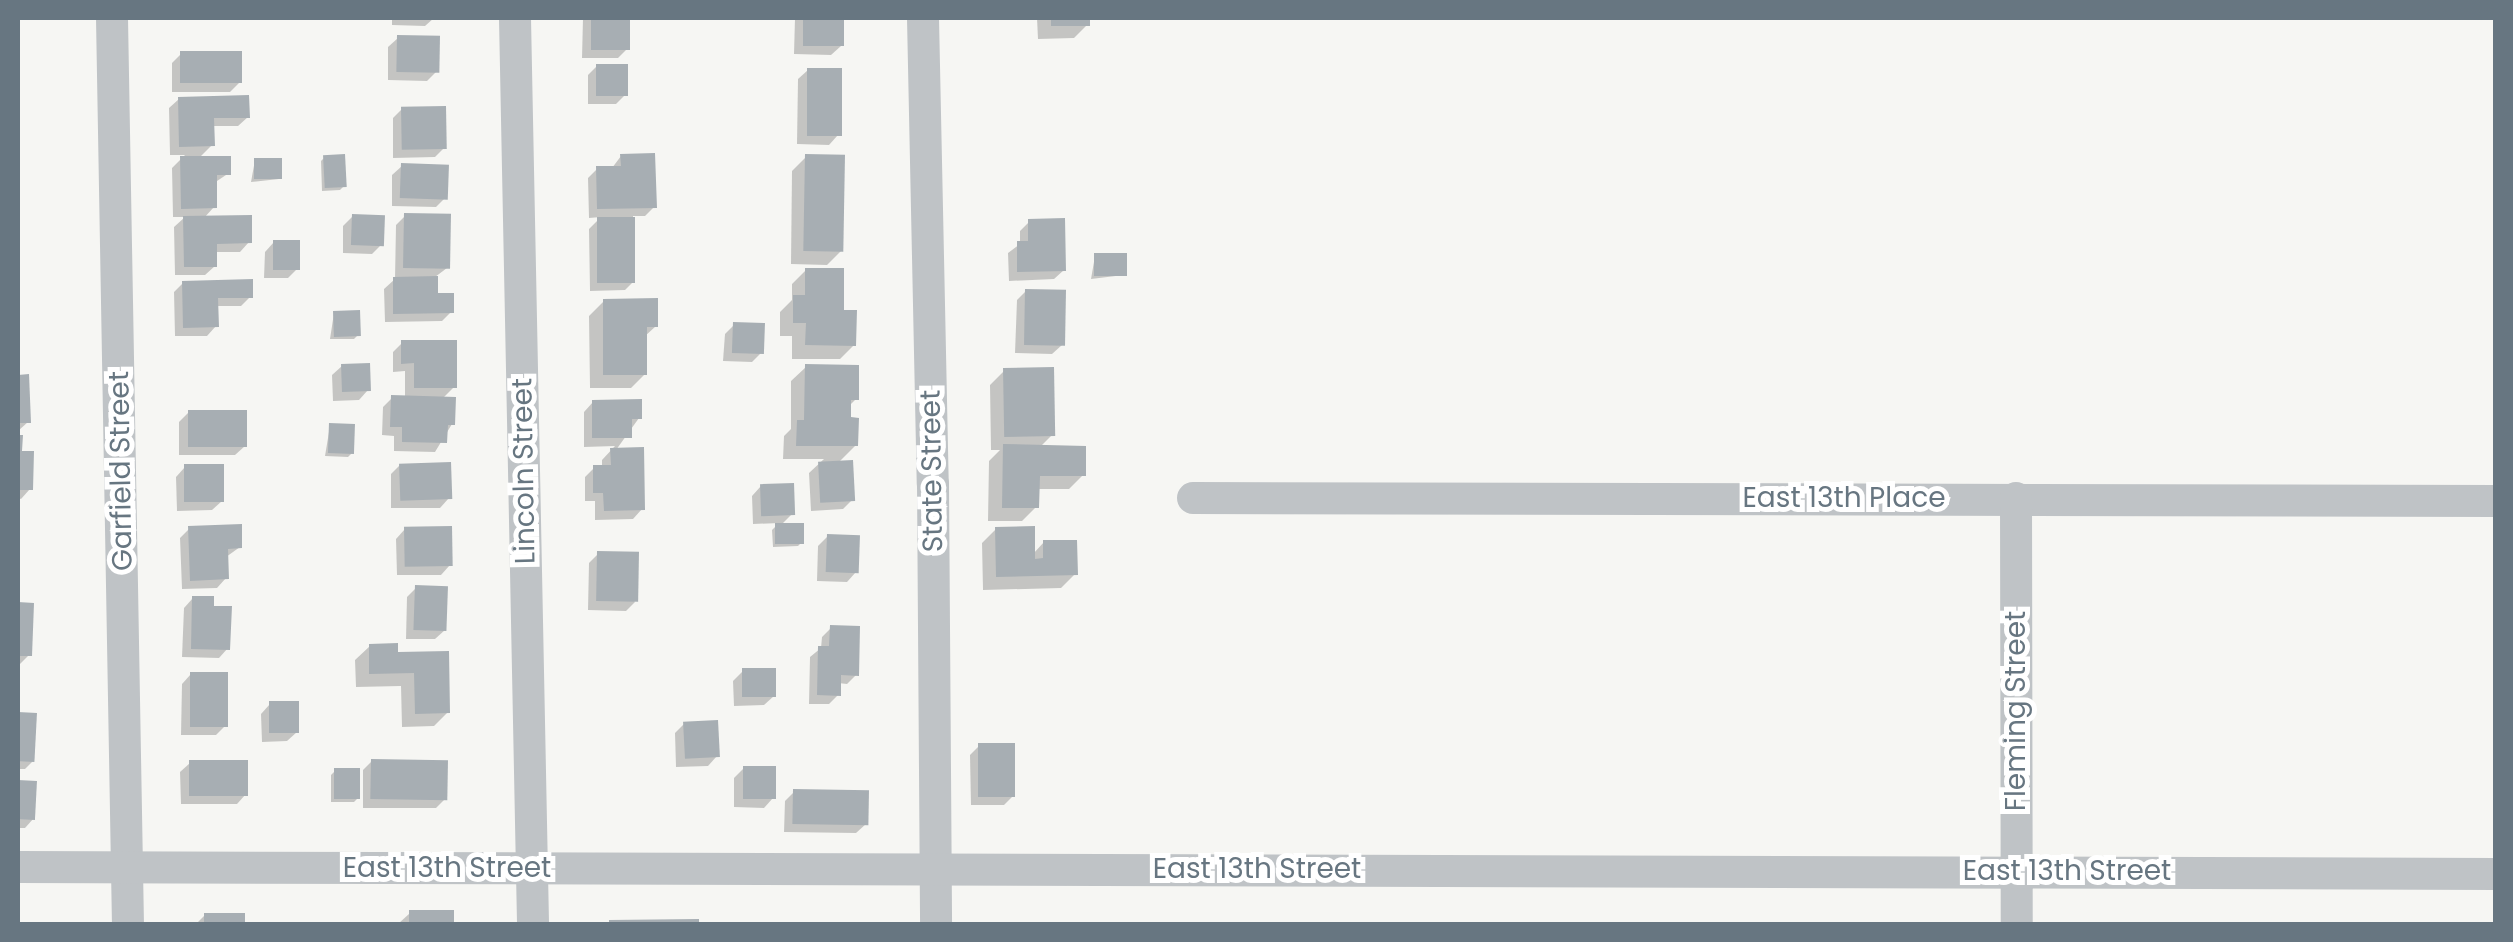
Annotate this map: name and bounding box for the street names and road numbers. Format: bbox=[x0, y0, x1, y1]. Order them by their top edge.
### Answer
street label: Garfield Street bbox=[102, 371, 140, 571]
street label: Lincoln Street bbox=[506, 378, 542, 564]
street label: State Street bbox=[914, 389, 950, 553]
street label: East 13th Place bbox=[1743, 481, 1945, 515]
street label: Fleming Street bbox=[1999, 611, 2033, 811]
street label: East 13th Street bbox=[343, 851, 551, 885]
street label: East 13th Street bbox=[1153, 852, 1361, 886]
street label: East 13th Street bbox=[1963, 854, 2171, 888]

